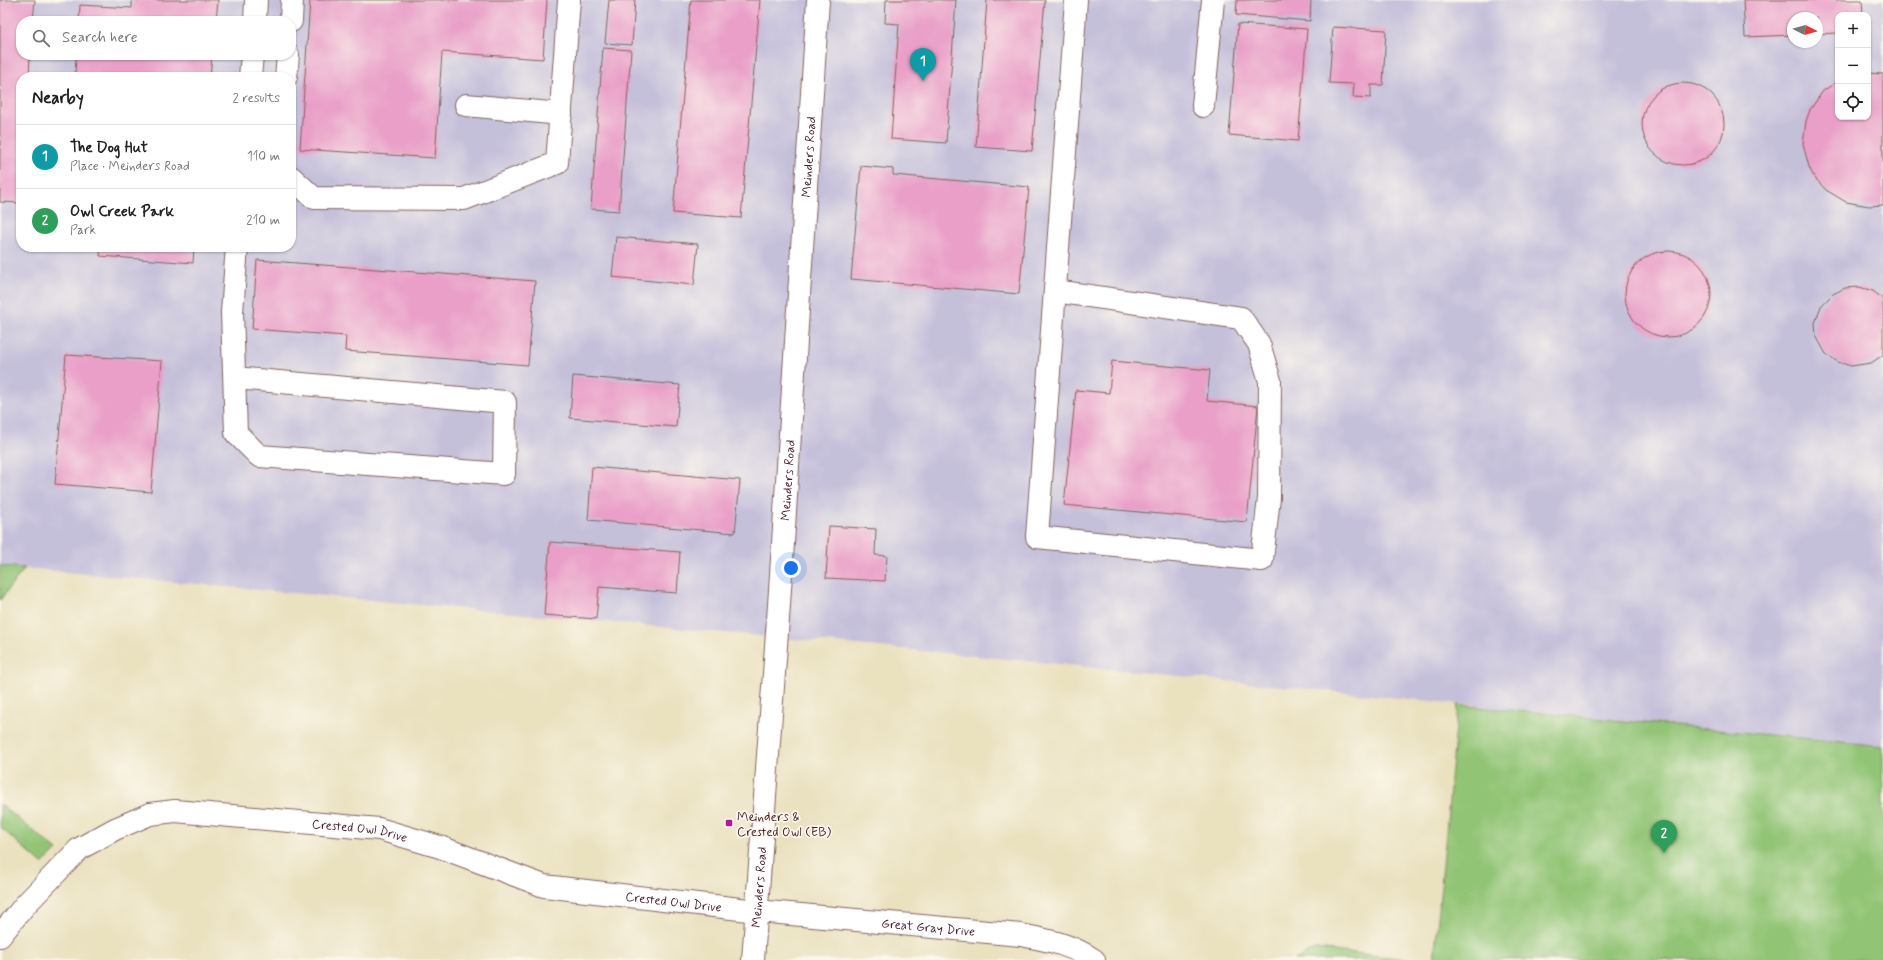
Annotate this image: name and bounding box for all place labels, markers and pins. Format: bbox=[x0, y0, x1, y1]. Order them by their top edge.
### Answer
pin: 1 bbox=[910, 48, 936, 81]
place label: Meinders & Crested Owl (EB) bbox=[737, 809, 832, 841]
marker: Meinders & Crested Owl (EB) bbox=[724, 818, 734, 828]
pin: 2 bbox=[1651, 820, 1677, 853]

